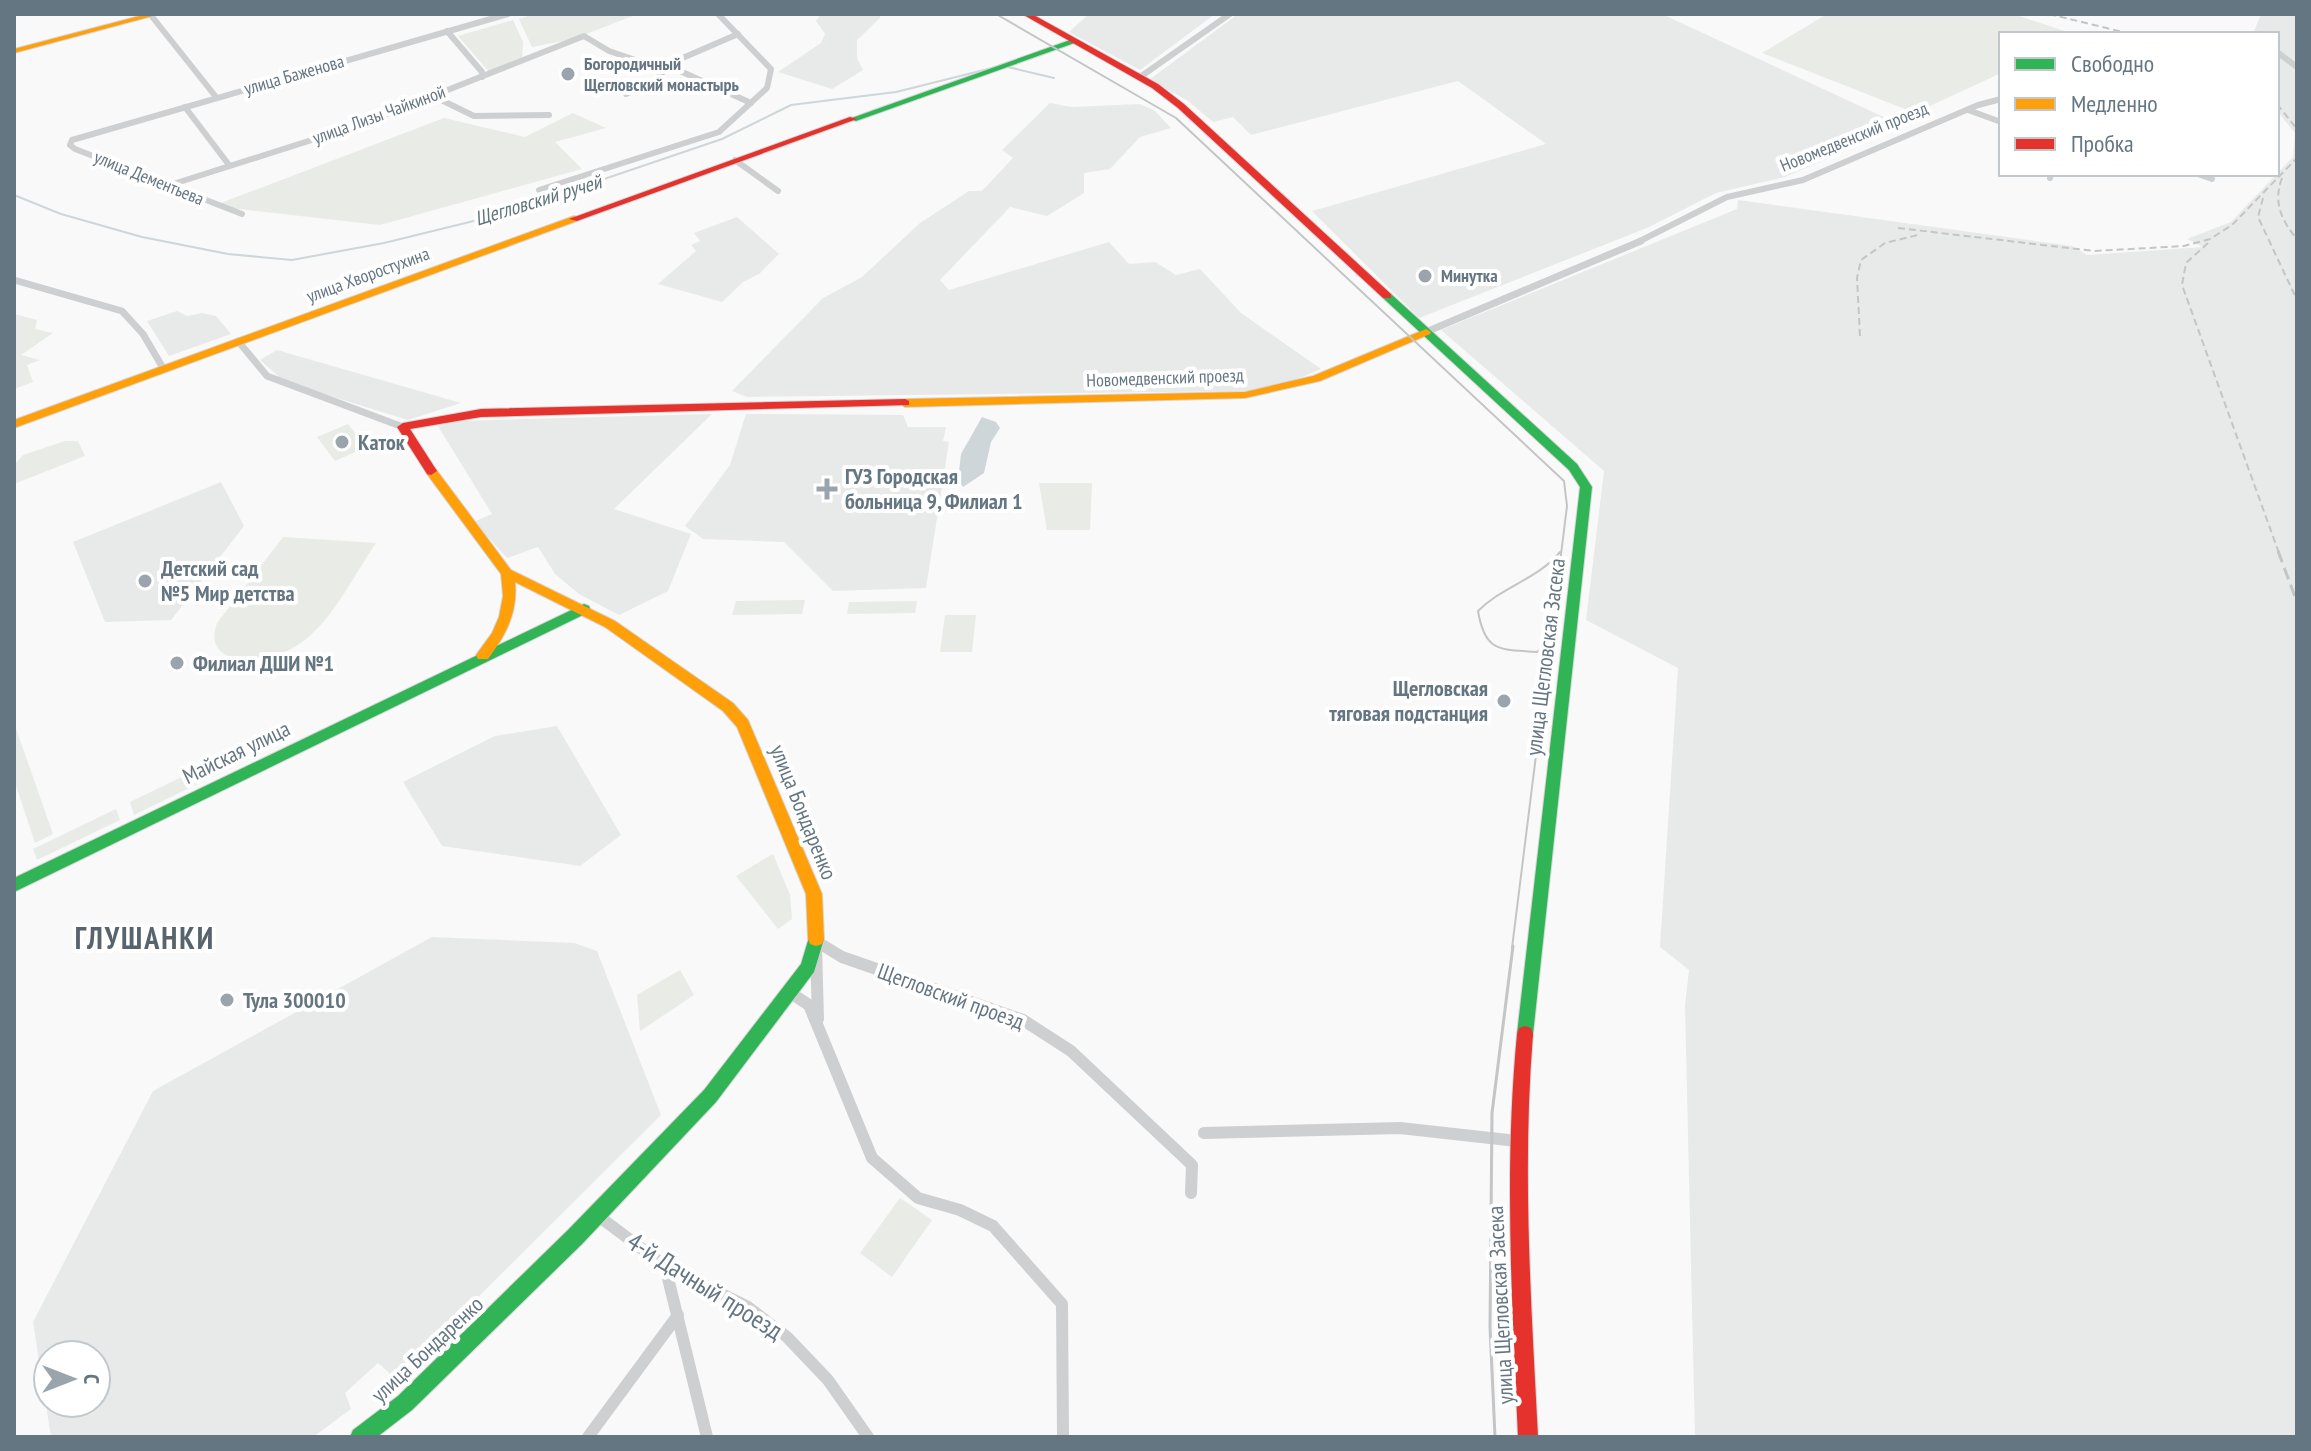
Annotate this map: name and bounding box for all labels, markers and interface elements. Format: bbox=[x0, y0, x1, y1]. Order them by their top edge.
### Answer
legend bbox=[1999, 32, 2279, 176]
text: Свободно bbox=[2071, 48, 2154, 79]
street label: улица Баженова bbox=[241, 49, 347, 100]
place label: Богородичный Щегловский монастырь bbox=[584, 52, 740, 96]
marker: Богородичный Щегловский монастырь bbox=[559, 65, 577, 83]
street label: улица Лизы Чайкиной bbox=[309, 80, 448, 149]
text: Медленно bbox=[2071, 88, 2158, 119]
street label: Новомедвенский проезд bbox=[1777, 96, 1931, 177]
text: Пробка bbox=[2071, 128, 2134, 159]
street label: улица Дементьева bbox=[91, 145, 207, 210]
water label: Щегловский ручей bbox=[472, 168, 606, 232]
street label: улица Хворостухина bbox=[303, 242, 432, 307]
place label: Минутка bbox=[1441, 264, 1498, 287]
marker: Минутка bbox=[1416, 267, 1434, 285]
street label: Новомедвенский проезд bbox=[1086, 363, 1244, 392]
place label: Каток bbox=[358, 428, 406, 456]
marker: Каток bbox=[333, 433, 351, 451]
place label: ГУЗ Городская больница 9, Филиал 1 bbox=[845, 462, 1023, 515]
marker: ГУЗ Городская больница 9, Филиал 1 bbox=[816, 478, 838, 500]
place label: Детский сад №5 Мир детства bbox=[161, 554, 295, 607]
street label: улица Щегловская Засека bbox=[1519, 557, 1571, 757]
marker: Детский сад №5 Мир детства bbox=[136, 572, 154, 590]
place label: Филиал ДШИ №1 bbox=[193, 649, 334, 677]
marker: Филиал ДШИ №1 bbox=[168, 654, 186, 672]
place label: Щегловская тяговая подстанция bbox=[1329, 674, 1488, 727]
marker: Щегловская тяговая подстанция bbox=[1495, 692, 1513, 710]
street label: Майская улица bbox=[178, 714, 294, 790]
street label: улица Бондаренко bbox=[764, 740, 844, 884]
district label: ГЛУШАНКИ bbox=[75, 918, 215, 957]
street label: Щегловский проезд bbox=[874, 957, 1028, 1036]
place label: Тула 300010 bbox=[243, 986, 346, 1014]
marker: Тула 300010 bbox=[218, 991, 236, 1009]
street label: улица Щегловская Засека bbox=[1481, 1205, 1519, 1405]
street label: 4-й Дачный проезд bbox=[621, 1225, 789, 1347]
street label: улица Бондаренко bbox=[365, 1290, 489, 1408]
north arrow bbox=[32, 1339, 112, 1419]
text: С bbox=[78, 1374, 106, 1384]

